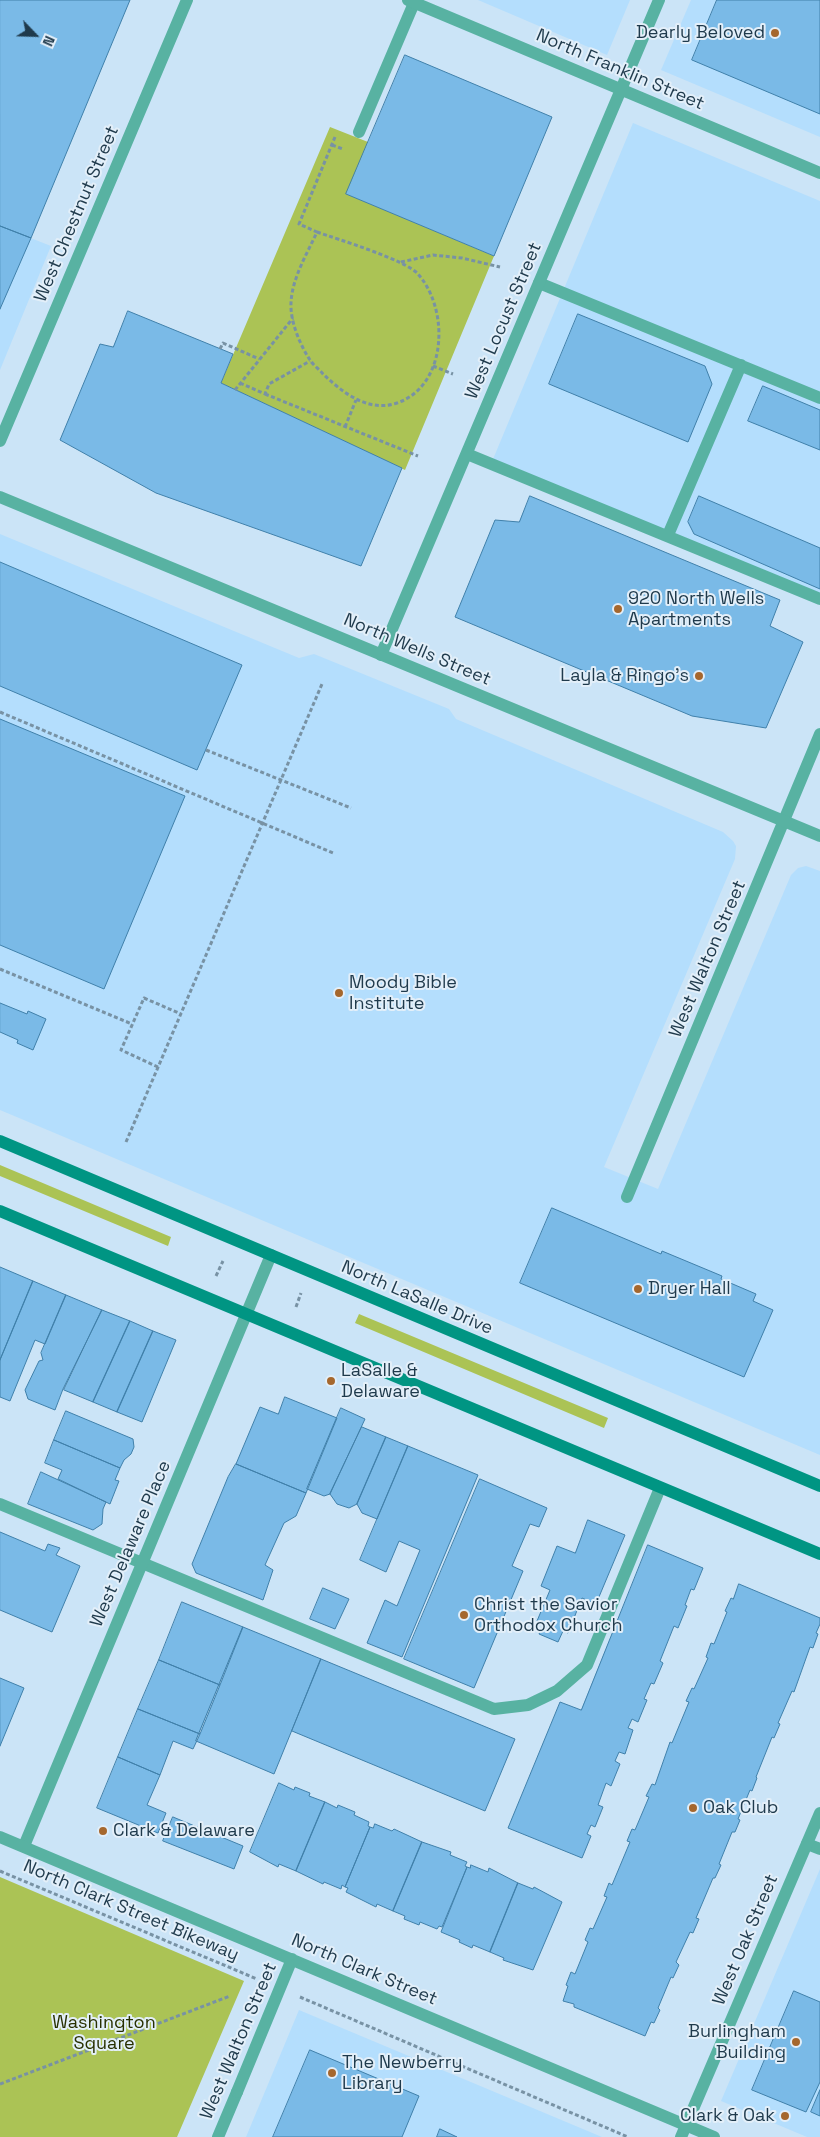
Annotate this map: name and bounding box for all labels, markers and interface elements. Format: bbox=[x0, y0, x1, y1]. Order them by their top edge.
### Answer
north arrow bbox=[10, 10, 60, 60]
place label: Dearly Beloved bbox=[636, 22, 765, 44]
street label: North Franklin Street bbox=[533, 25, 707, 115]
marker: Dearly Beloved bbox=[769, 27, 781, 39]
text: N bbox=[39, 33, 59, 49]
street label: West Chestnut Street bbox=[30, 123, 124, 305]
street label: West Locust Street bbox=[461, 239, 547, 403]
place label: 920 North Wells Apartments bbox=[628, 588, 764, 630]
marker: 920 North Wells Apartments bbox=[612, 603, 624, 615]
street label: North Wells Street bbox=[340, 609, 494, 691]
place label: Layla & Ringo's bbox=[560, 665, 689, 687]
marker: Layla & Ringo's bbox=[693, 670, 705, 682]
street label: West Walton Street bbox=[665, 877, 751, 1041]
place label: Moody Bible Institute bbox=[349, 972, 457, 1014]
marker: Moody Bible Institute bbox=[333, 987, 345, 999]
street label: North LaSalle Drive bbox=[338, 1256, 496, 1340]
place label: Dryer Hall bbox=[648, 1278, 731, 1300]
marker: Dryer Hall bbox=[632, 1283, 644, 1295]
place label: LaSalle & Delaware bbox=[341, 1360, 420, 1402]
marker: LaSalle & Delaware bbox=[325, 1375, 337, 1387]
street label: West Delaware Place bbox=[86, 1458, 176, 1630]
place label: Christ the Savior Orthodox Church bbox=[474, 1594, 622, 1636]
marker: Christ the Savior Orthodox Church bbox=[458, 1609, 470, 1621]
place label: Oak Club bbox=[703, 1797, 778, 1819]
marker: Oak Club bbox=[687, 1802, 699, 1814]
place label: Clark & Delaware bbox=[113, 1820, 255, 1842]
marker: Clark & Delaware bbox=[97, 1825, 109, 1837]
street label: North Clark Street Bikeway bbox=[20, 1856, 242, 1966]
street label: West Oak Street bbox=[709, 1871, 783, 2009]
street label: North Clark Street bbox=[288, 1930, 440, 2010]
street label: West Walton Street bbox=[196, 1959, 282, 2123]
park label: Washington Square bbox=[52, 2012, 156, 2054]
place label: Burlingham Building bbox=[688, 2021, 786, 2064]
marker: Burlingham Building bbox=[790, 2036, 802, 2048]
place label: The Newberry Library bbox=[342, 2052, 463, 2094]
marker: The Newberry Library bbox=[326, 2067, 338, 2079]
place label: Clark & Oak bbox=[680, 2105, 775, 2127]
marker: Clark & Oak bbox=[779, 2110, 791, 2122]

